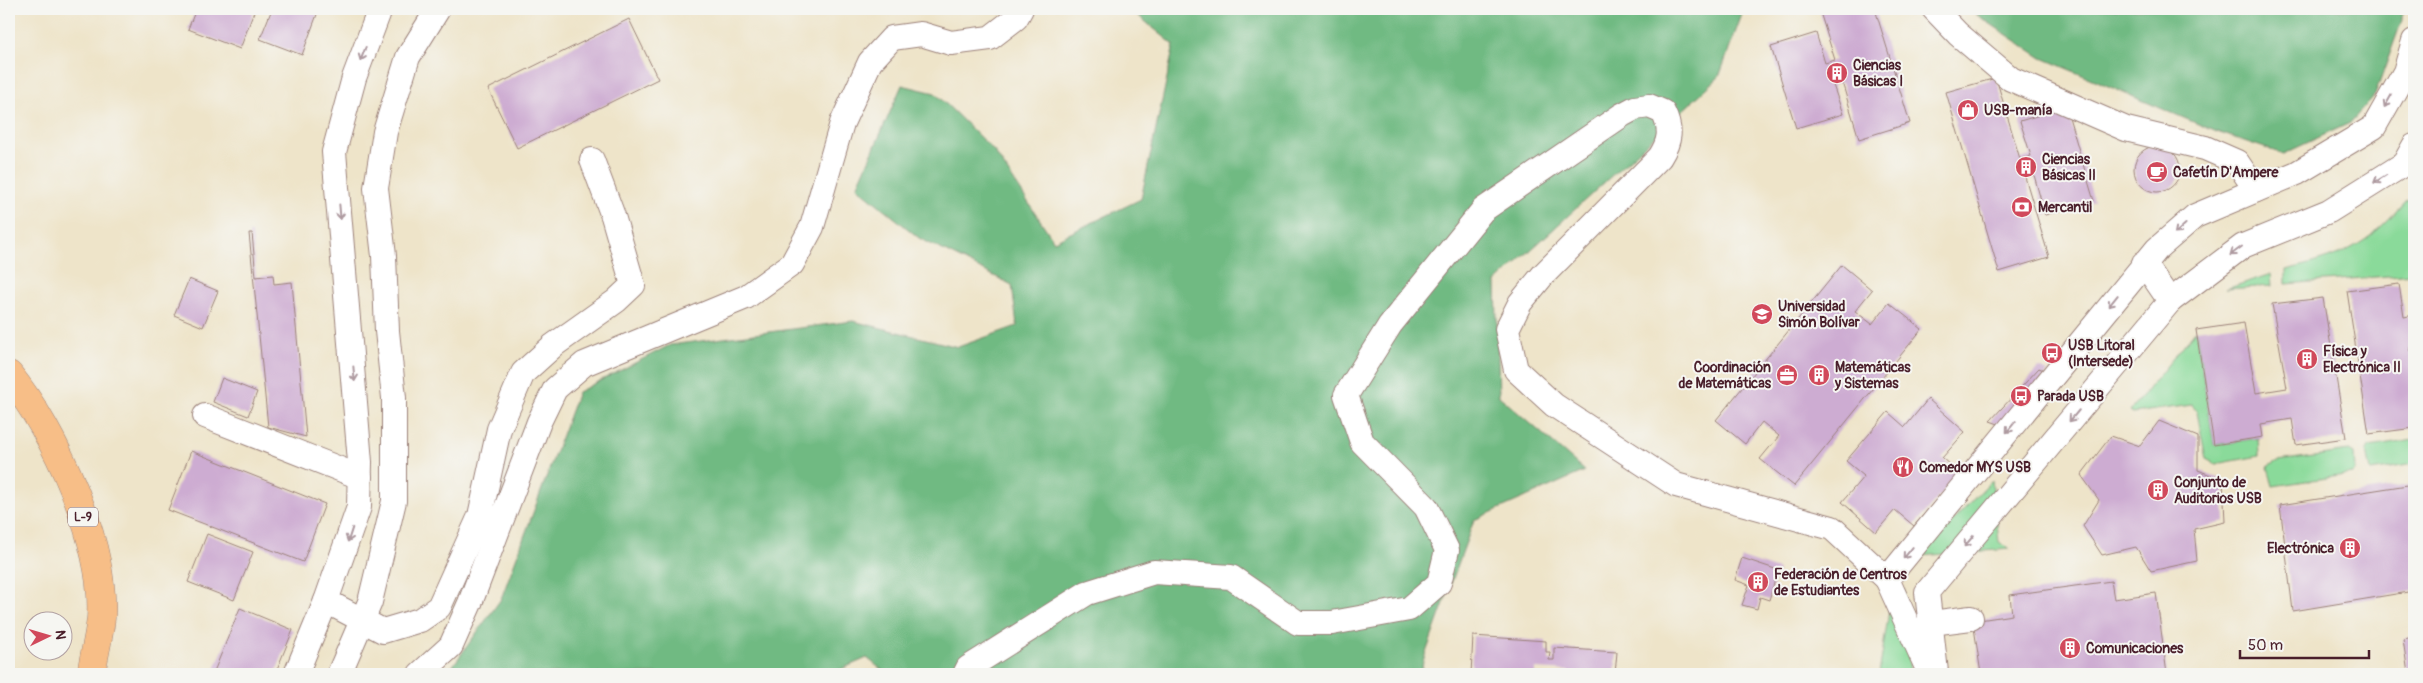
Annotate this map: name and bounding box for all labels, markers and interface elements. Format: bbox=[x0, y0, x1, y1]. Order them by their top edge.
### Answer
one-way arrow bbox=[358, 46, 367, 61]
place label: Ciencias Básicas I bbox=[1853, 57, 1903, 90]
building icon: Ciencias Básicas I bbox=[1825, 61, 1849, 85]
one-way arrow bbox=[2383, 93, 2393, 108]
shop icon: USB-manía bbox=[1956, 98, 1980, 122]
place label: USB-manía bbox=[1984, 102, 2053, 119]
place label: Ciencias Básicas II bbox=[2042, 151, 2096, 184]
building icon: Ciencias Básicas II bbox=[2014, 155, 2038, 179]
cafe icon: Cafetín D'Ampere bbox=[2145, 160, 2169, 184]
place label: Cafetín D'Ampere bbox=[2173, 164, 2279, 181]
one-way arrow bbox=[2374, 174, 2388, 184]
bank icon: Mercantil bbox=[2010, 195, 2034, 219]
place label: Mercantil bbox=[2038, 199, 2092, 216]
one-way arrow bbox=[335, 204, 344, 220]
one-way arrow bbox=[2173, 223, 2186, 235]
one-way arrow bbox=[2230, 246, 2243, 257]
one-way arrow bbox=[2108, 294, 2119, 307]
place label: Universidad Simón Bolívar bbox=[1778, 298, 1861, 331]
school or university icon: Universidad Simón Bolívar bbox=[1750, 302, 1774, 326]
place label: USB Litoral (Intersede) bbox=[2068, 337, 2135, 370]
bus stop icon: USB Litoral (Intersede) bbox=[2040, 341, 2064, 365]
place label: Física y Electrónica II bbox=[2323, 343, 2401, 376]
building icon: Física y Electrónica II bbox=[2295, 347, 2319, 371]
place label: Coordinación de Matemáticas bbox=[1679, 359, 1772, 392]
place label: Matemáticas y Sistemas bbox=[1834, 359, 1911, 392]
office icon: Coordinación de Matemáticas bbox=[1775, 363, 1799, 387]
building icon: Matemáticas y Sistemas bbox=[1807, 363, 1831, 387]
one-way arrow bbox=[349, 366, 359, 382]
bus stop icon: Parada USB bbox=[2009, 384, 2033, 408]
place label: Parada USB bbox=[2037, 388, 2104, 405]
one-way arrow bbox=[2068, 410, 2079, 423]
one-way arrow bbox=[2005, 420, 2016, 433]
restaurant icon: Comedor MYS USB bbox=[1891, 455, 1915, 479]
place label: Comedor MYS USB bbox=[1919, 459, 2031, 476]
place label: Conjunto de Auditorios USB bbox=[2174, 474, 2262, 507]
building icon: Conjunto de Auditorios USB bbox=[2146, 478, 2170, 502]
road number: L-9 bbox=[68, 508, 98, 526]
one-way arrow bbox=[345, 527, 355, 543]
one-way arrow bbox=[1964, 534, 1975, 547]
building icon: Electrónica bbox=[2338, 536, 2362, 560]
place label: Electrónica bbox=[2267, 540, 2334, 557]
one-way arrow bbox=[1903, 546, 1914, 559]
place label: Federación de Centros de Estudiantes bbox=[1774, 566, 1907, 599]
building icon: Federación de Centros de Estudiantes bbox=[1746, 570, 1770, 594]
north arrow bbox=[22, 610, 72, 660]
scale bar bbox=[2240, 628, 2369, 660]
text: N bbox=[52, 629, 69, 640]
building icon: Comunicaciones bbox=[2058, 636, 2082, 660]
text: 50 m bbox=[2248, 636, 2283, 655]
place label: Comunicaciones bbox=[2086, 640, 2184, 657]

